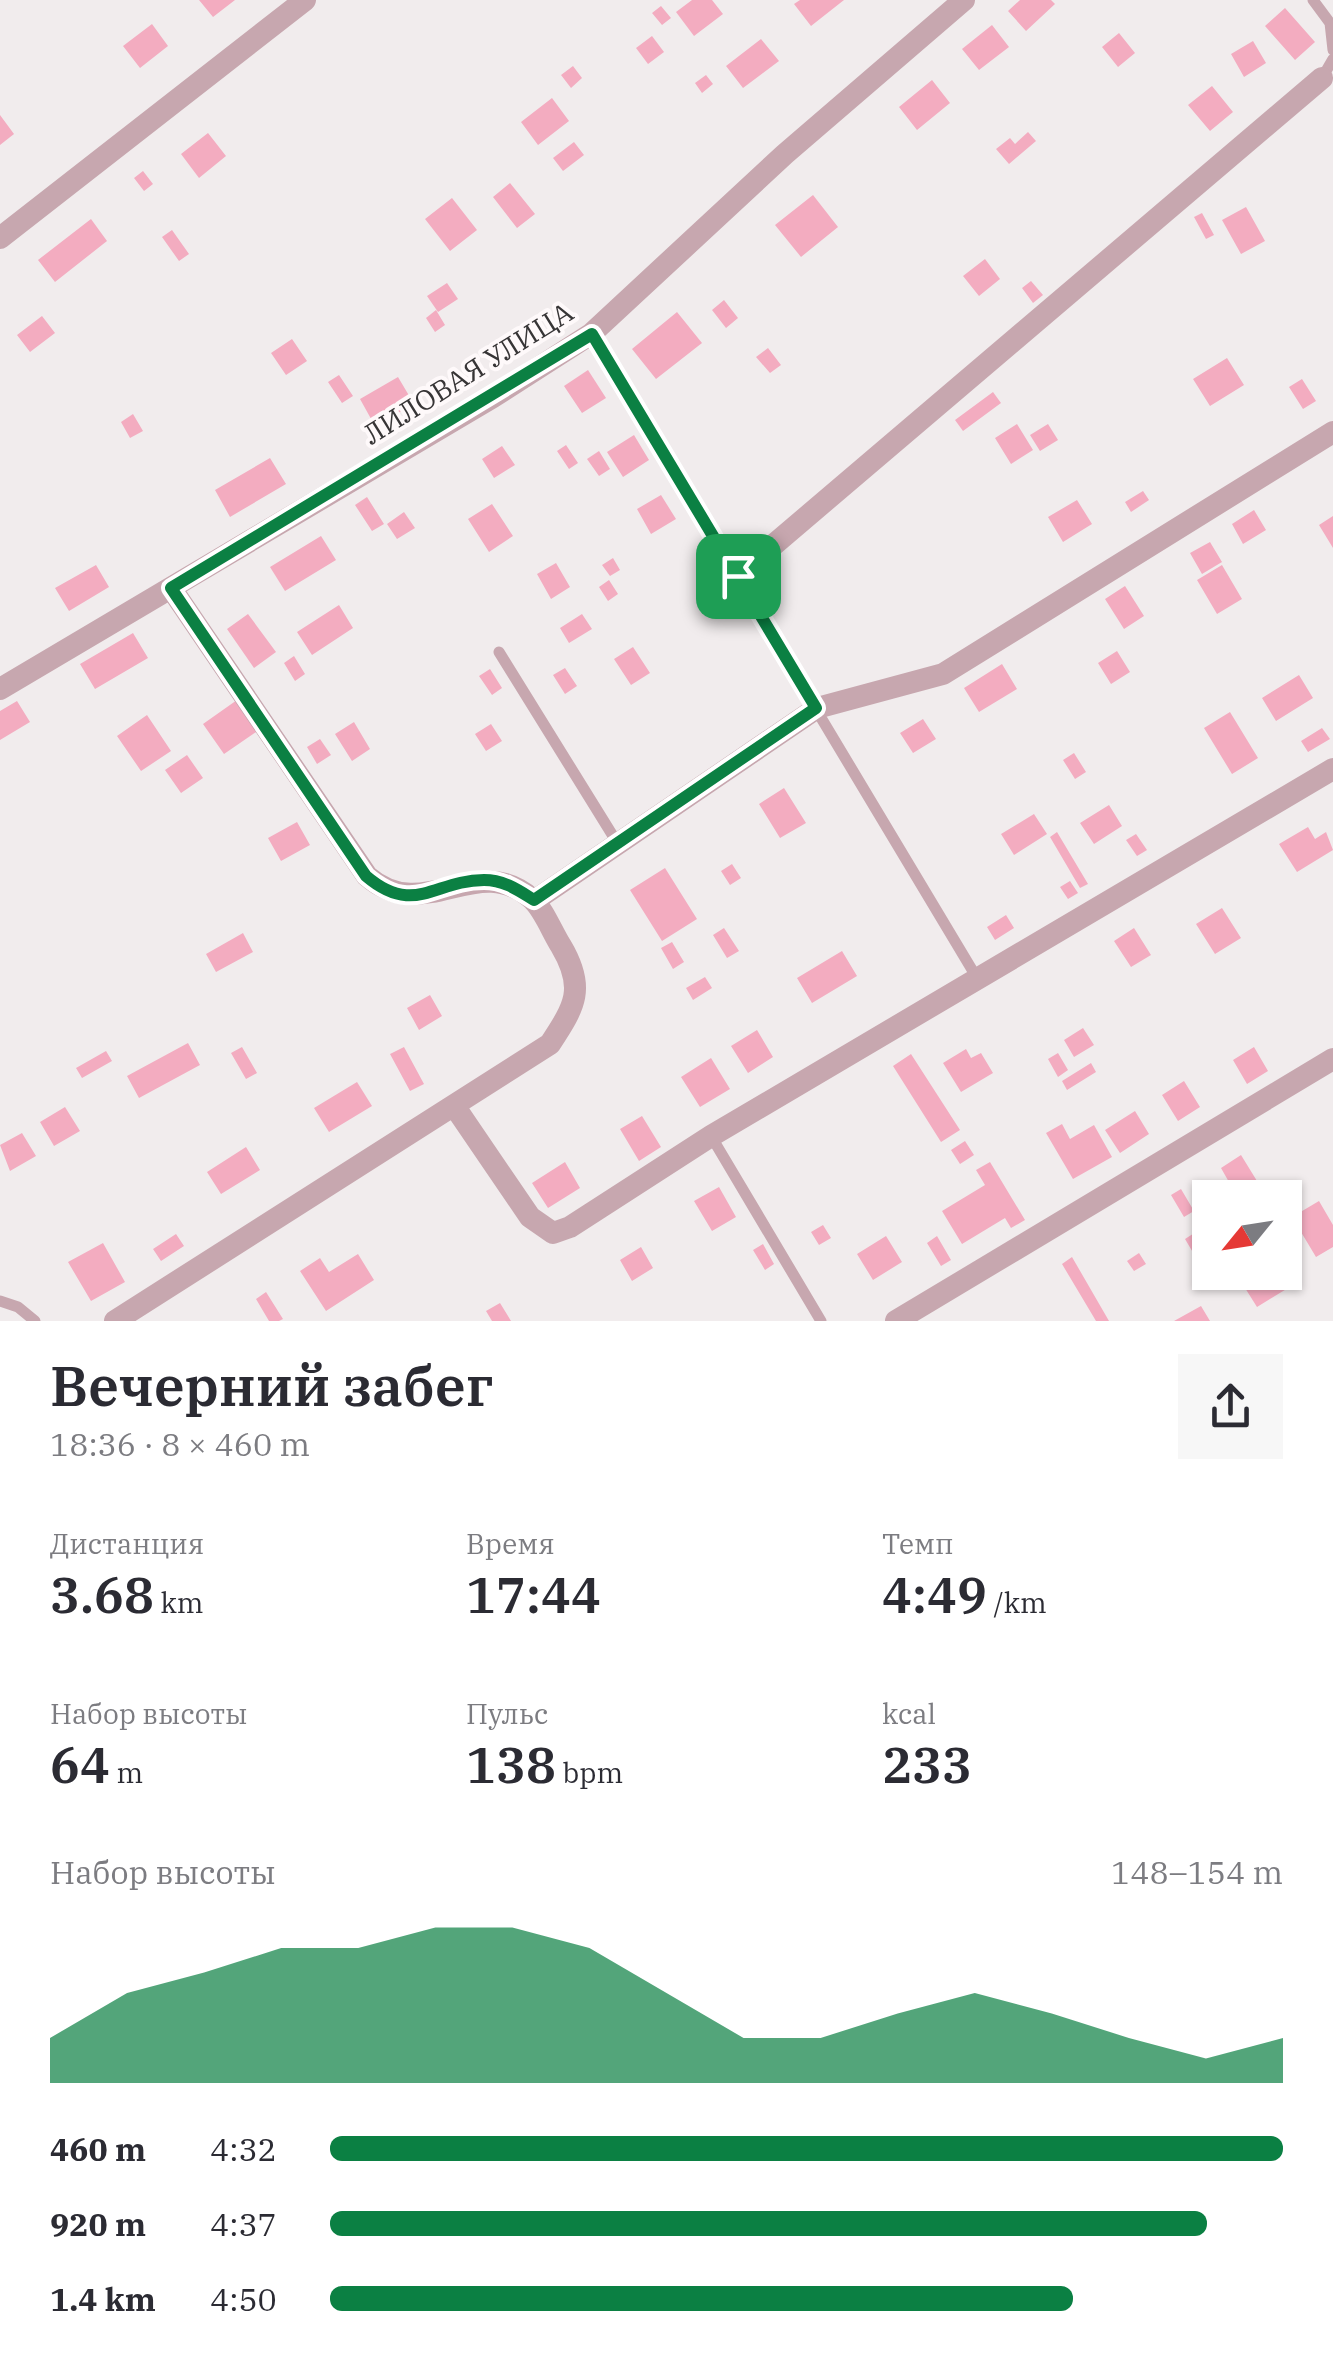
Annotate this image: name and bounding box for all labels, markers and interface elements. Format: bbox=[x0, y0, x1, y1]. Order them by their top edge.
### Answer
street label: ЛИЛОВАЯ УЛИЦА bbox=[356, 293, 580, 452]
pin bbox=[696, 534, 781, 619]
icon: arrive bbox=[711, 549, 766, 604]
north arrow bbox=[1192, 1180, 1302, 1290]
map controls bbox=[1192, 1180, 1302, 1290]
text: Вечерний забег bbox=[50, 1350, 493, 1421]
button: share bbox=[1178, 1354, 1283, 1459]
text: 18:36 · 8 × 460 m bbox=[50, 1423, 310, 1465]
text: Дистанция bbox=[50, 1525, 204, 1562]
text: Время bbox=[466, 1525, 555, 1562]
text: Темп bbox=[882, 1525, 954, 1562]
text: 3.68 bbox=[50, 1562, 154, 1627]
text: 17:44 bbox=[466, 1562, 601, 1627]
text: 4:49 bbox=[882, 1562, 987, 1627]
text: km bbox=[154, 1584, 203, 1621]
text: /km bbox=[987, 1584, 1047, 1621]
text: Набор высоты bbox=[50, 1695, 248, 1732]
text: Пульс bbox=[466, 1695, 549, 1732]
text: kcal bbox=[882, 1695, 936, 1732]
text: 64 bbox=[50, 1732, 110, 1797]
text: 138 bbox=[466, 1732, 556, 1797]
text: 233 bbox=[882, 1732, 972, 1797]
text: m bbox=[110, 1754, 143, 1791]
text: bpm bbox=[556, 1754, 623, 1791]
text: Набор высоты bbox=[50, 1851, 276, 1893]
text: 148–154 m bbox=[1111, 1851, 1283, 1893]
text: 460 m bbox=[50, 2128, 146, 2170]
text: 4:32 bbox=[210, 2128, 277, 2170]
text: 920 m bbox=[50, 2203, 146, 2245]
text: 4:37 bbox=[210, 2203, 277, 2245]
text: 1.4 km bbox=[50, 2278, 156, 2320]
text: 4:50 bbox=[210, 2278, 277, 2320]

